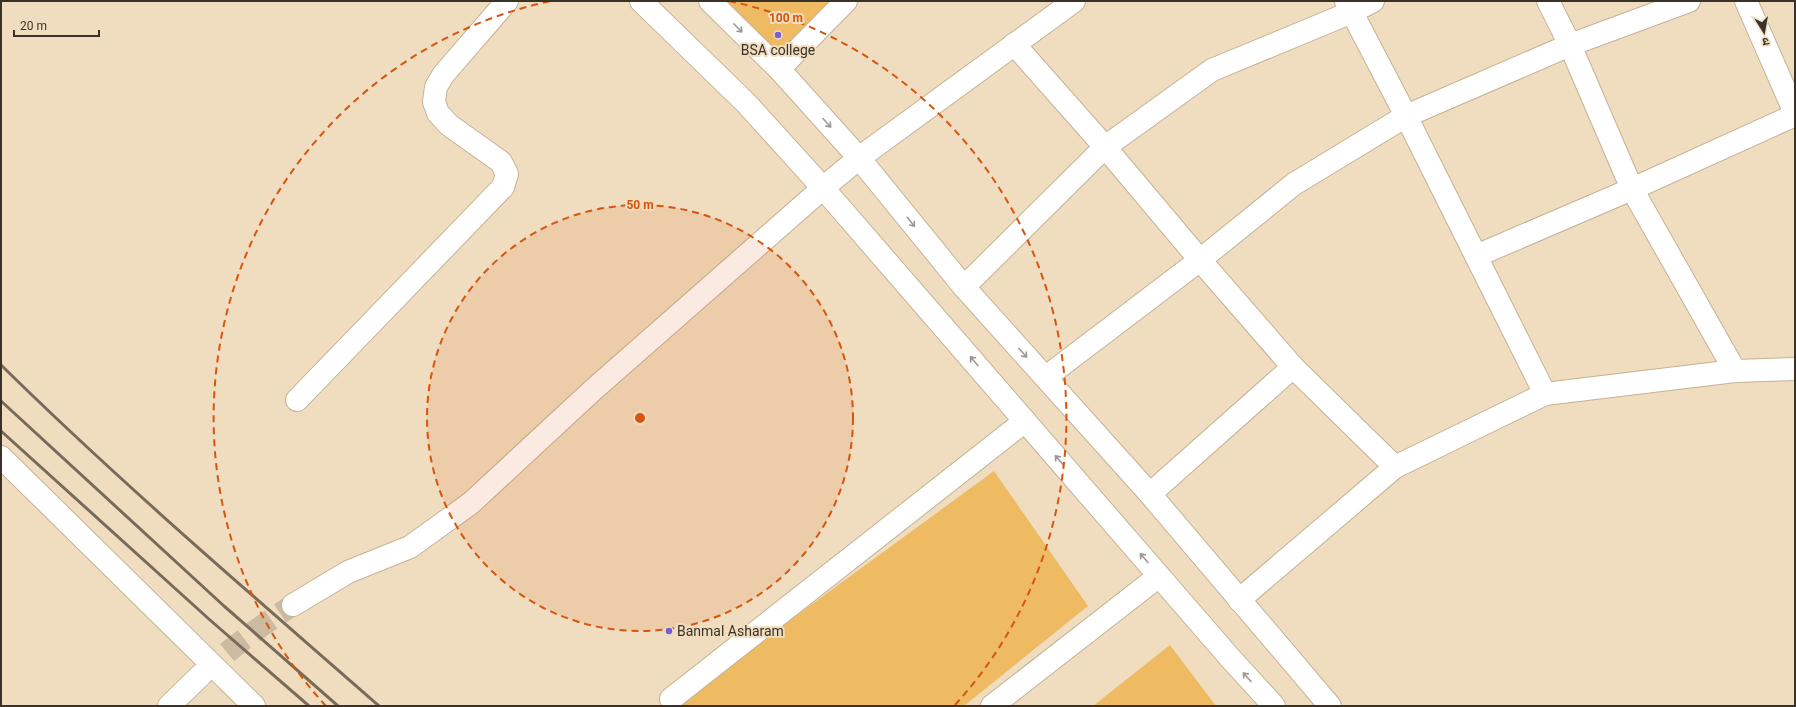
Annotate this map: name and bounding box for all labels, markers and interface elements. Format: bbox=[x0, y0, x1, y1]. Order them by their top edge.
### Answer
text: 100 m bbox=[769, 11, 803, 25]
scale bar bbox=[14, 12, 99, 38]
north arrow bbox=[1744, 12, 1784, 52]
text: 20 m bbox=[20, 19, 47, 33]
one-way arrow bbox=[733, 23, 743, 33]
marker: BSA college bbox=[773, 30, 783, 40]
text: उ bbox=[1761, 34, 1770, 48]
place label: BSA college bbox=[741, 42, 815, 58]
one-way arrow bbox=[823, 118, 832, 128]
text: 50 m bbox=[626, 198, 654, 212]
one-way arrow bbox=[907, 217, 916, 228]
one-way arrow bbox=[1019, 347, 1028, 358]
one-way arrow bbox=[969, 356, 978, 367]
centre of rings bbox=[633, 411, 647, 425]
one-way arrow bbox=[1054, 454, 1063, 465]
one-way arrow bbox=[1139, 553, 1148, 563]
place label: Banmal Asharam bbox=[677, 623, 784, 639]
marker: Banmal Asharam bbox=[664, 626, 674, 636]
one-way arrow bbox=[1243, 672, 1252, 682]

